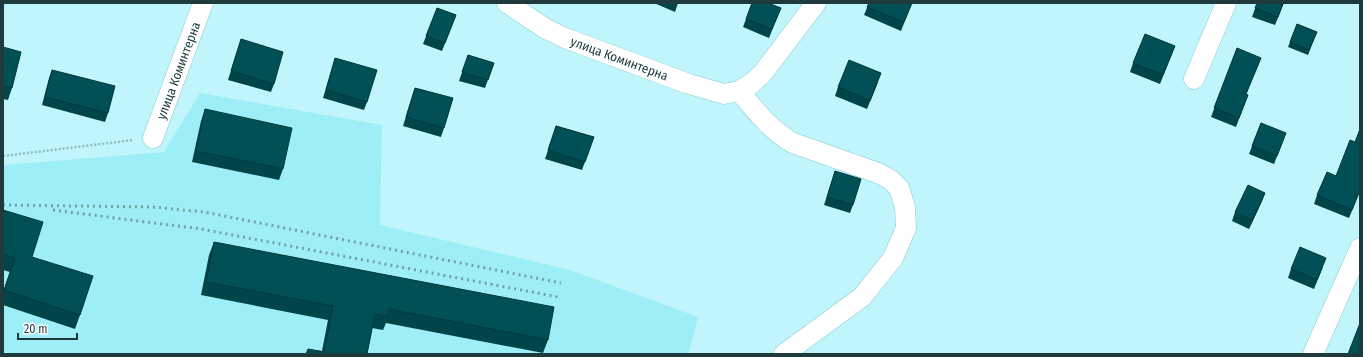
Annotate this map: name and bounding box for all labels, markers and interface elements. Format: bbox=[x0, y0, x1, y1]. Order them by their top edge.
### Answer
street label: улица Коминтерна bbox=[154, 20, 203, 121]
street label: улица Коминтерна bbox=[569, 34, 670, 84]
scale bar bbox=[18, 315, 77, 341]
text: 20 m bbox=[24, 322, 48, 336]

